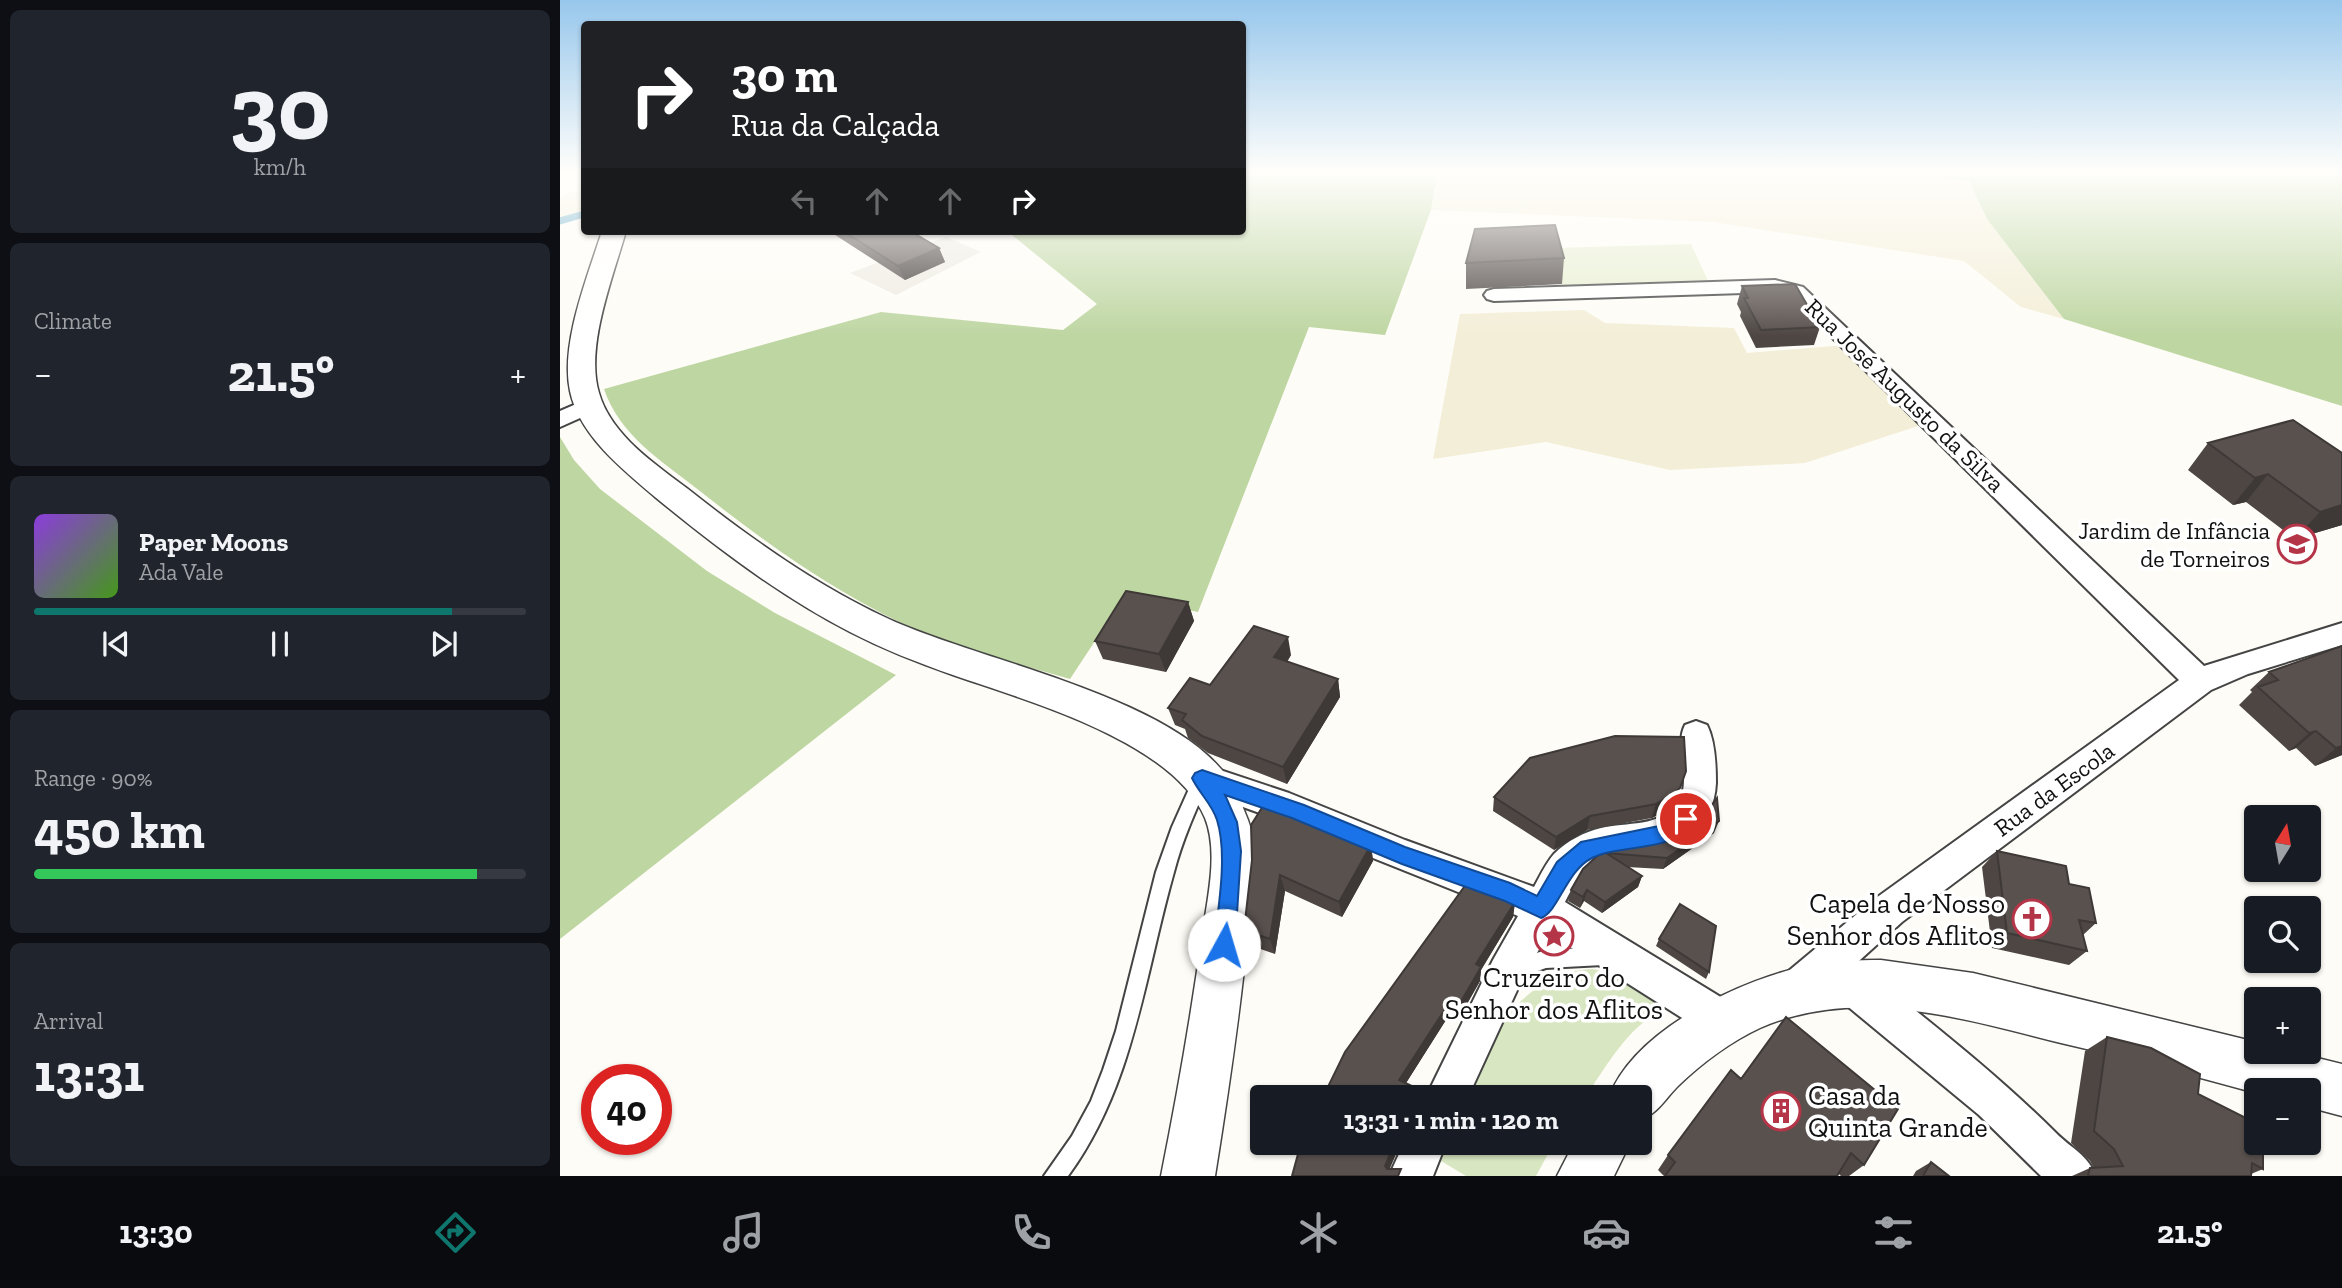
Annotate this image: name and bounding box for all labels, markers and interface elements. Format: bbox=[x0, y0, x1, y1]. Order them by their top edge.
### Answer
text: 30 m bbox=[731, 46, 837, 105]
icon: right bbox=[616, 49, 707, 140]
text: 30 bbox=[230, 53, 330, 162]
text: Rua da Calçada bbox=[731, 106, 940, 144]
text: km/h bbox=[254, 153, 306, 181]
icon: left bbox=[785, 182, 823, 220]
icon: ahead bbox=[858, 182, 896, 220]
icon: ahead bbox=[931, 182, 969, 220]
icon: right bbox=[1004, 182, 1042, 220]
street label: Rua José Augusto da Silva bbox=[1799, 292, 2011, 498]
text: Climate bbox=[34, 307, 112, 335]
text: 21.5° bbox=[227, 342, 334, 404]
text: − bbox=[34, 351, 52, 397]
text: + bbox=[510, 351, 526, 397]
place label: Jardim de Infância de Torneiros bbox=[2078, 516, 2270, 573]
school or university icon: Jardim de Infância de Torneiros bbox=[2276, 523, 2318, 565]
text: Paper Moons bbox=[139, 526, 288, 558]
text: Ada Vale bbox=[139, 558, 223, 586]
icon: previous bbox=[97, 625, 135, 663]
icon: pause bbox=[261, 625, 299, 663]
icon: next bbox=[425, 625, 463, 663]
street label: Rua da Escola bbox=[1988, 735, 2120, 842]
text: Range · 90% bbox=[34, 764, 153, 792]
pin bbox=[1656, 789, 1716, 849]
text: 450 km bbox=[34, 799, 205, 861]
icon: arrive bbox=[1667, 800, 1705, 838]
north arrow bbox=[2244, 805, 2320, 882]
map controls bbox=[2244, 805, 2321, 1155]
place label: Capela de Nosso Senhor dos Aflitos bbox=[1787, 887, 2005, 952]
button: search bbox=[2244, 896, 2321, 973]
church icon: Capela de Nosso Senhor dos Aflitos bbox=[2011, 898, 2053, 940]
position arrow bbox=[1187, 908, 1261, 982]
place icon: Cruzeiro do Senhor dos Aflitos bbox=[1533, 915, 1575, 957]
place label: Cruzeiro do Senhor dos Aflitos bbox=[1445, 961, 1663, 1026]
button: + bbox=[2244, 987, 2321, 1064]
text: Arrival bbox=[34, 1007, 103, 1035]
text: 13:31 bbox=[34, 1042, 144, 1104]
speed limit sign: 40 bbox=[581, 1064, 672, 1155]
button: − bbox=[2244, 1078, 2321, 1155]
place label: Casa da Quinta Grande bbox=[1808, 1079, 1988, 1144]
building icon: Casa da Quinta Grande bbox=[1760, 1090, 1802, 1132]
text: 13:31 · 1 min · 120 m bbox=[1344, 1104, 1559, 1136]
icon: directions bbox=[431, 1208, 480, 1257]
icon: music bbox=[719, 1208, 768, 1257]
icon: phone bbox=[1007, 1208, 1056, 1257]
icon: climate bbox=[1294, 1208, 1343, 1257]
icon: car bbox=[1582, 1208, 1631, 1257]
icon: filters bbox=[1869, 1208, 1918, 1257]
text: 13:30 bbox=[119, 1213, 193, 1251]
text: 21.5° bbox=[2157, 1213, 2223, 1251]

